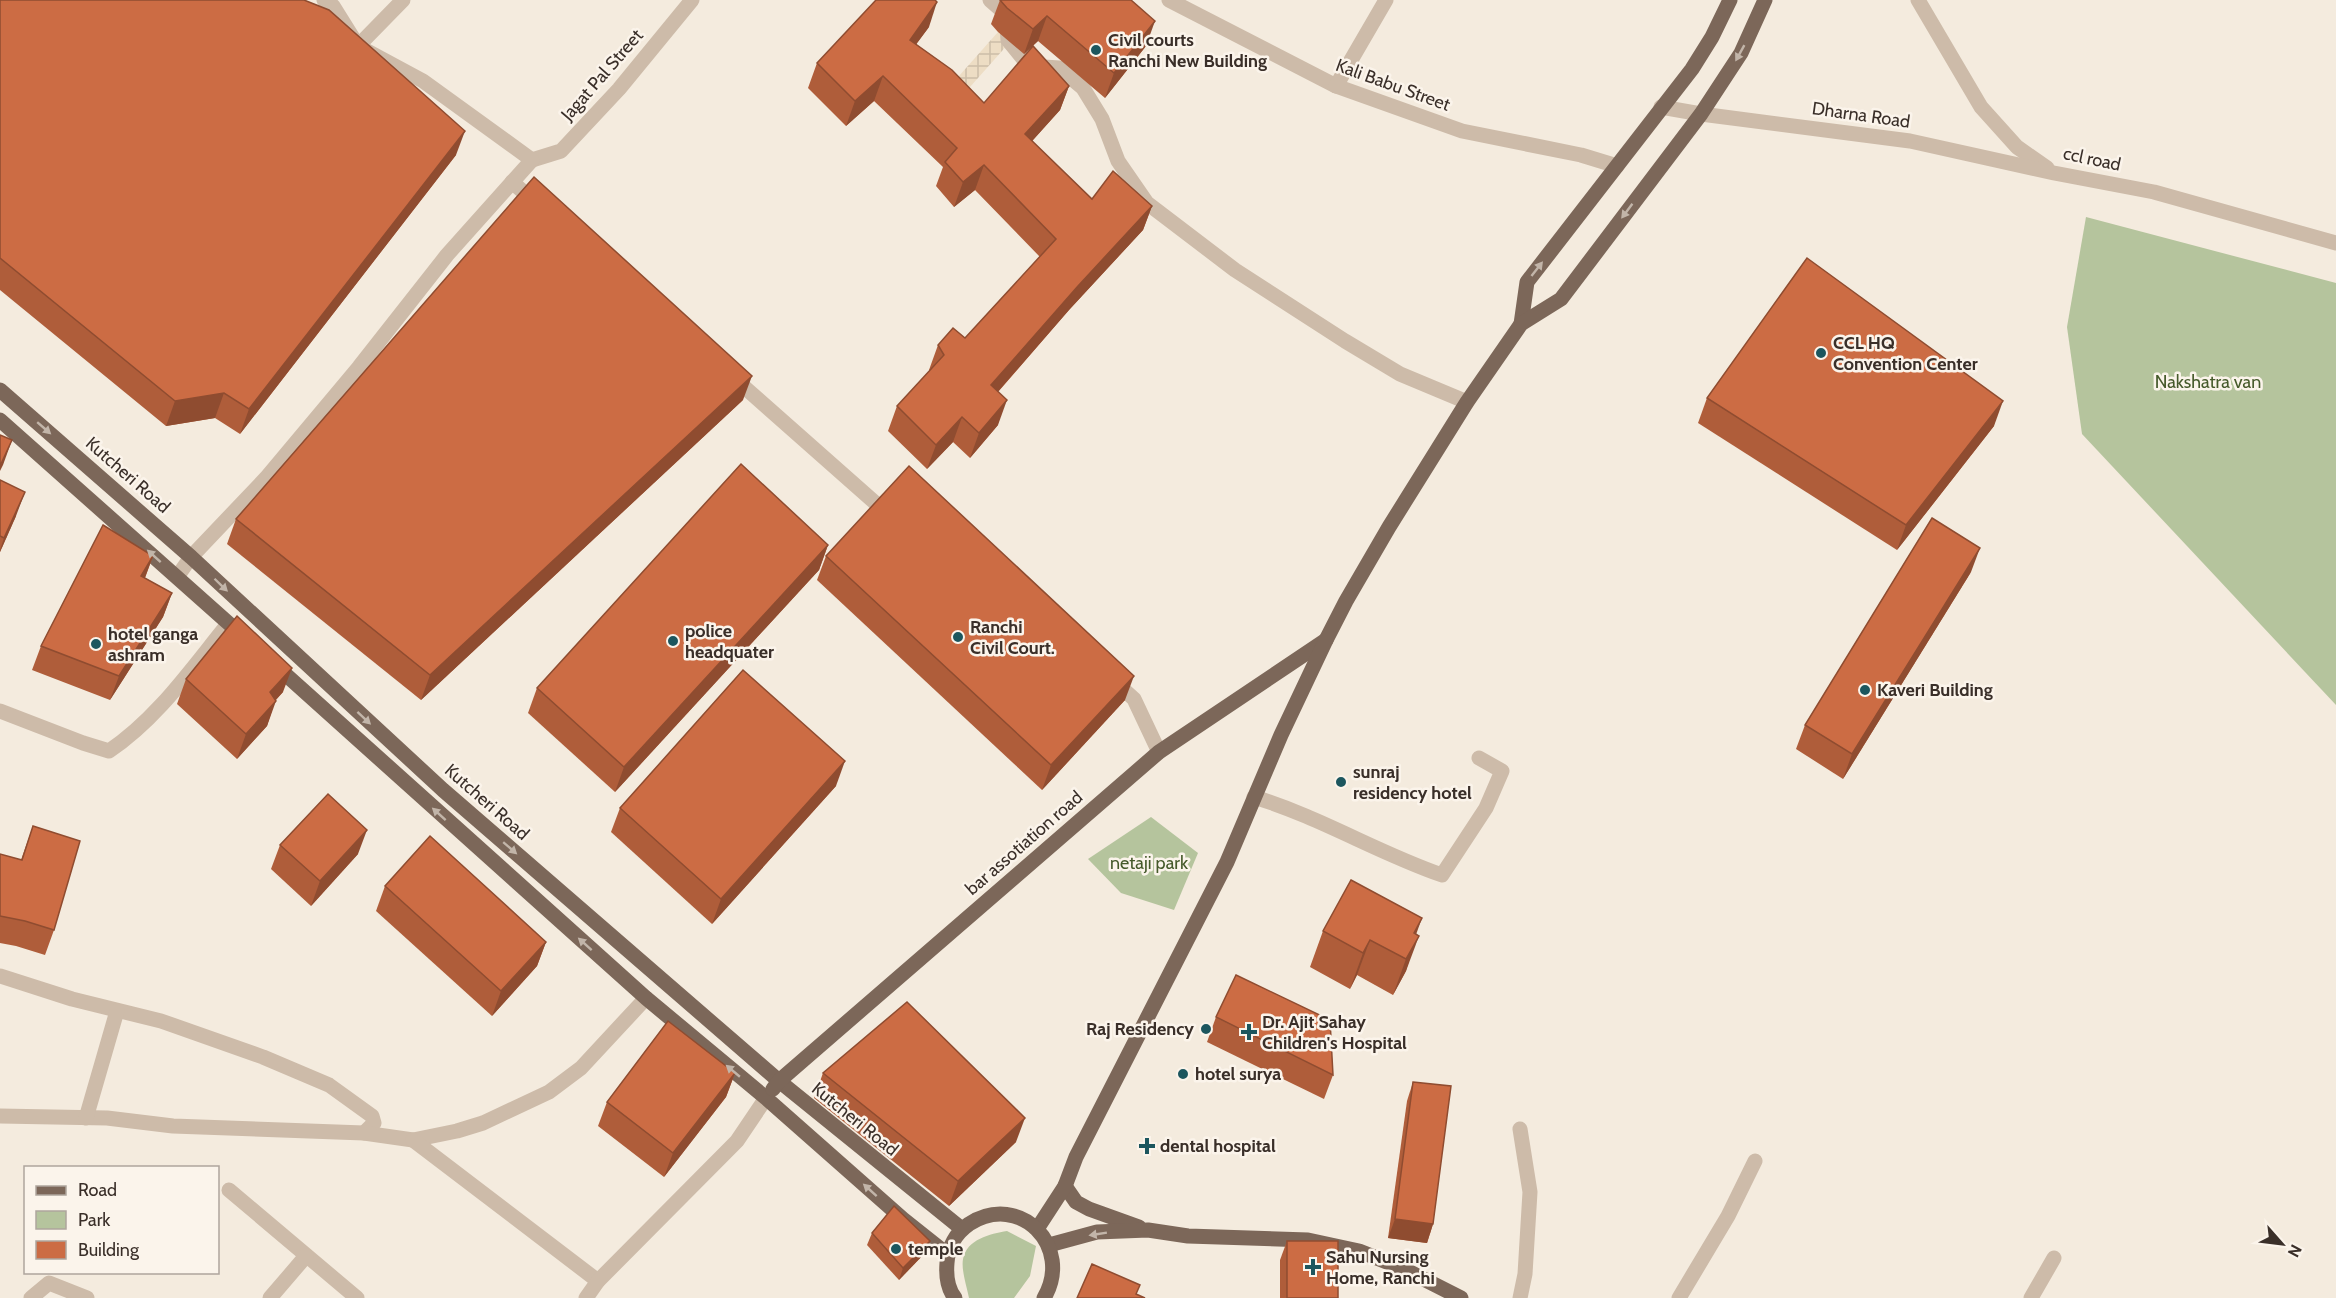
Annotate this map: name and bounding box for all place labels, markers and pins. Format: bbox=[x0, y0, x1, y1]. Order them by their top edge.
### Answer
place label: Civil courts Ranchi New Building bbox=[1108, 29, 1267, 72]
marker: Civil courts Ranchi New Building bbox=[1089, 43, 1103, 57]
place label: CCL HQ Convention Center bbox=[1833, 332, 1978, 375]
marker: CCL HQ Convention Center bbox=[1814, 346, 1828, 360]
place label: Ranchi Civil Court. bbox=[970, 616, 1055, 659]
place label: police headquater bbox=[685, 620, 774, 663]
place label: hotel ganga ashram bbox=[108, 623, 198, 666]
marker: Ranchi Civil Court. bbox=[951, 630, 965, 644]
marker: police headquater bbox=[666, 634, 680, 648]
marker: hotel ganga ashram bbox=[89, 637, 103, 651]
place label: Kaveri Building bbox=[1877, 679, 1993, 701]
marker: Kaveri Building bbox=[1858, 683, 1872, 697]
place label: sunraj residency hotel bbox=[1353, 761, 1472, 804]
marker: sunraj residency hotel bbox=[1334, 775, 1348, 789]
place label: Dr. Ajit Sahay Children's Hospital bbox=[1262, 1011, 1407, 1054]
place label: Raj Residency bbox=[1086, 1018, 1194, 1040]
marker: Raj Residency bbox=[1199, 1022, 1213, 1036]
marker: Dr. Ajit Sahay Children's Hospital bbox=[1240, 1023, 1258, 1041]
place label: hotel surya bbox=[1195, 1063, 1281, 1085]
marker: hotel surya bbox=[1176, 1067, 1190, 1081]
place label: dental hospital bbox=[1160, 1135, 1276, 1157]
marker: dental hospital bbox=[1138, 1137, 1156, 1155]
place label: temple bbox=[908, 1238, 963, 1260]
marker: temple bbox=[889, 1242, 903, 1256]
place label: Sahu Nursing Home, Ranchi bbox=[1326, 1246, 1435, 1289]
marker: Sahu Nursing Home, Ranchi bbox=[1304, 1258, 1322, 1276]

